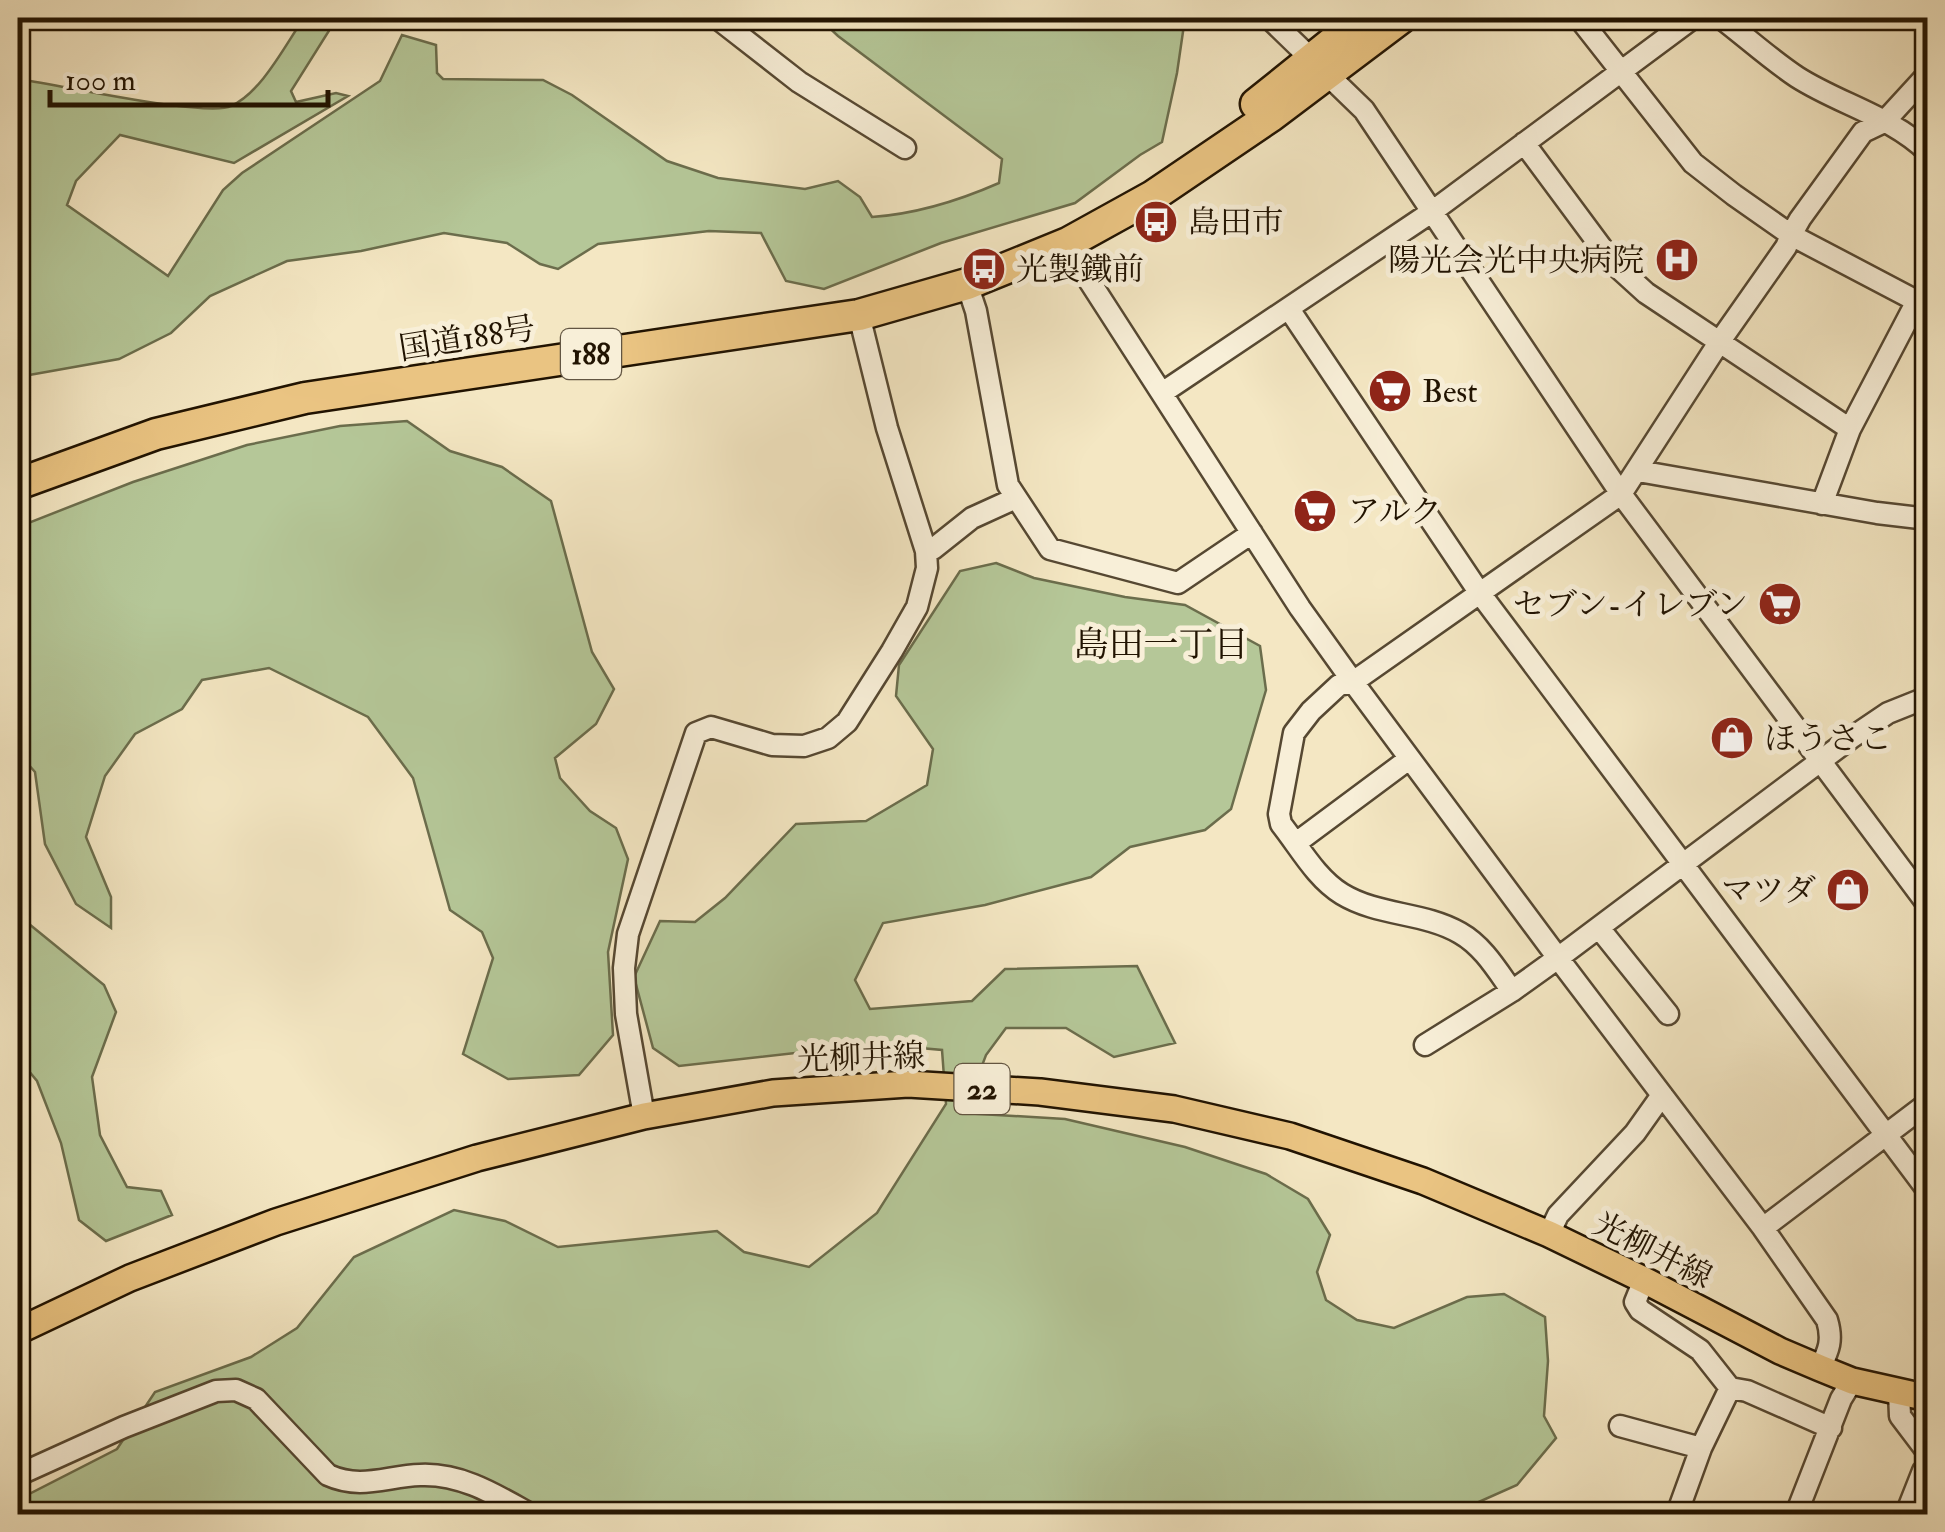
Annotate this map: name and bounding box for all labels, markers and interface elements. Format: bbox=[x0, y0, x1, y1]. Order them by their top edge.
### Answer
scale bar bbox=[50, 45, 328, 107]
text: 100 m bbox=[65, 62, 136, 99]
bus stop icon: 島田市 bbox=[1133, 199, 1179, 245]
place label: 島田市 bbox=[1188, 203, 1284, 243]
hospital icon: 陽光会光中央病院 bbox=[1654, 237, 1700, 283]
place label: 陽光会光中央病院 bbox=[1388, 241, 1644, 281]
bus stop icon: 光製鐵前 bbox=[961, 246, 1007, 292]
place label: 光製鐵前 bbox=[1016, 250, 1144, 290]
street label: 国道188号 bbox=[396, 308, 538, 369]
road number: 188 bbox=[561, 329, 621, 379]
supermarket icon: Best bbox=[1367, 368, 1413, 414]
place label: Best bbox=[1422, 372, 1478, 412]
supermarket icon: アルク bbox=[1292, 488, 1338, 534]
place label: アルク bbox=[1348, 492, 1442, 532]
supermarket icon: セブン-イレブン bbox=[1757, 581, 1803, 627]
place label: セブン-イレブン bbox=[1513, 585, 1748, 625]
district label: 島田一丁目 bbox=[1073, 623, 1249, 667]
shop icon: ほうさこ bbox=[1709, 715, 1755, 761]
place label: ほうさこ bbox=[1764, 719, 1892, 759]
shop icon: マツダ bbox=[1825, 867, 1871, 913]
place label: マツダ bbox=[1721, 871, 1816, 911]
street label: 光柳井線 bbox=[796, 1036, 926, 1080]
road number: 22 bbox=[954, 1064, 1010, 1114]
street label: 光柳井線 bbox=[1586, 1204, 1719, 1298]

